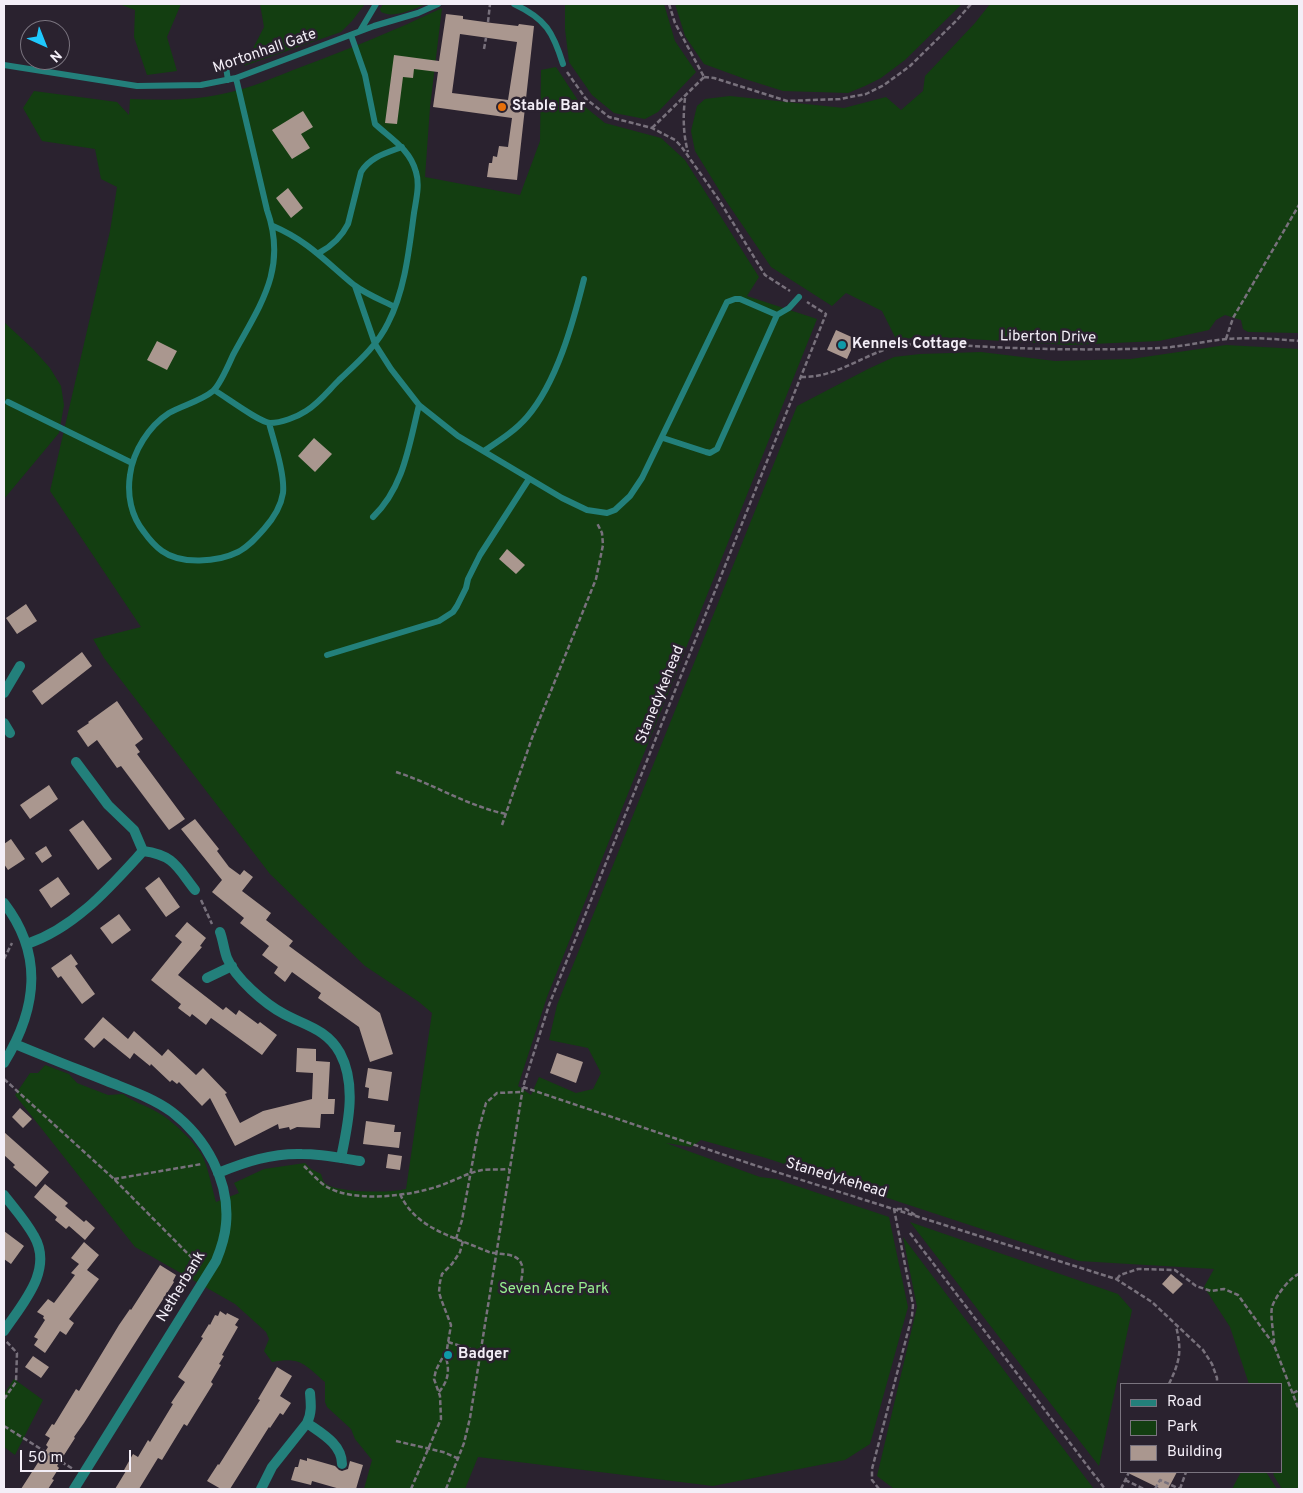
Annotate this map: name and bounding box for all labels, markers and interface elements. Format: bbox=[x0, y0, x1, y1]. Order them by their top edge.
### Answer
north arrow bbox=[20, 20, 70, 70]
street label: Mortonhall Gate bbox=[211, 26, 319, 78]
text: N bbox=[46, 46, 65, 65]
place label: Stable Bar bbox=[512, 98, 585, 116]
marker: Stable Bar bbox=[496, 101, 508, 113]
street label: Liberton Drive bbox=[1000, 328, 1096, 348]
place label: Kennels Cottage bbox=[852, 336, 967, 354]
marker: Kennels Cottage bbox=[836, 339, 848, 351]
street label: Stanedykehead bbox=[633, 643, 689, 747]
street label: Stanedykehead bbox=[783, 1155, 889, 1203]
street label: Netherbank bbox=[154, 1248, 210, 1326]
park label: Seven Acre Park bbox=[499, 1281, 609, 1299]
place label: Badger bbox=[458, 1346, 509, 1364]
marker: Badger bbox=[442, 1349, 454, 1361]
legend bbox=[1120, 1383, 1283, 1473]
text: Road bbox=[1167, 1393, 1202, 1412]
text: Park bbox=[1167, 1418, 1198, 1437]
scale bar bbox=[22, 1440, 134, 1472]
text: Building bbox=[1167, 1443, 1222, 1462]
text: 50 m bbox=[28, 1449, 63, 1468]

